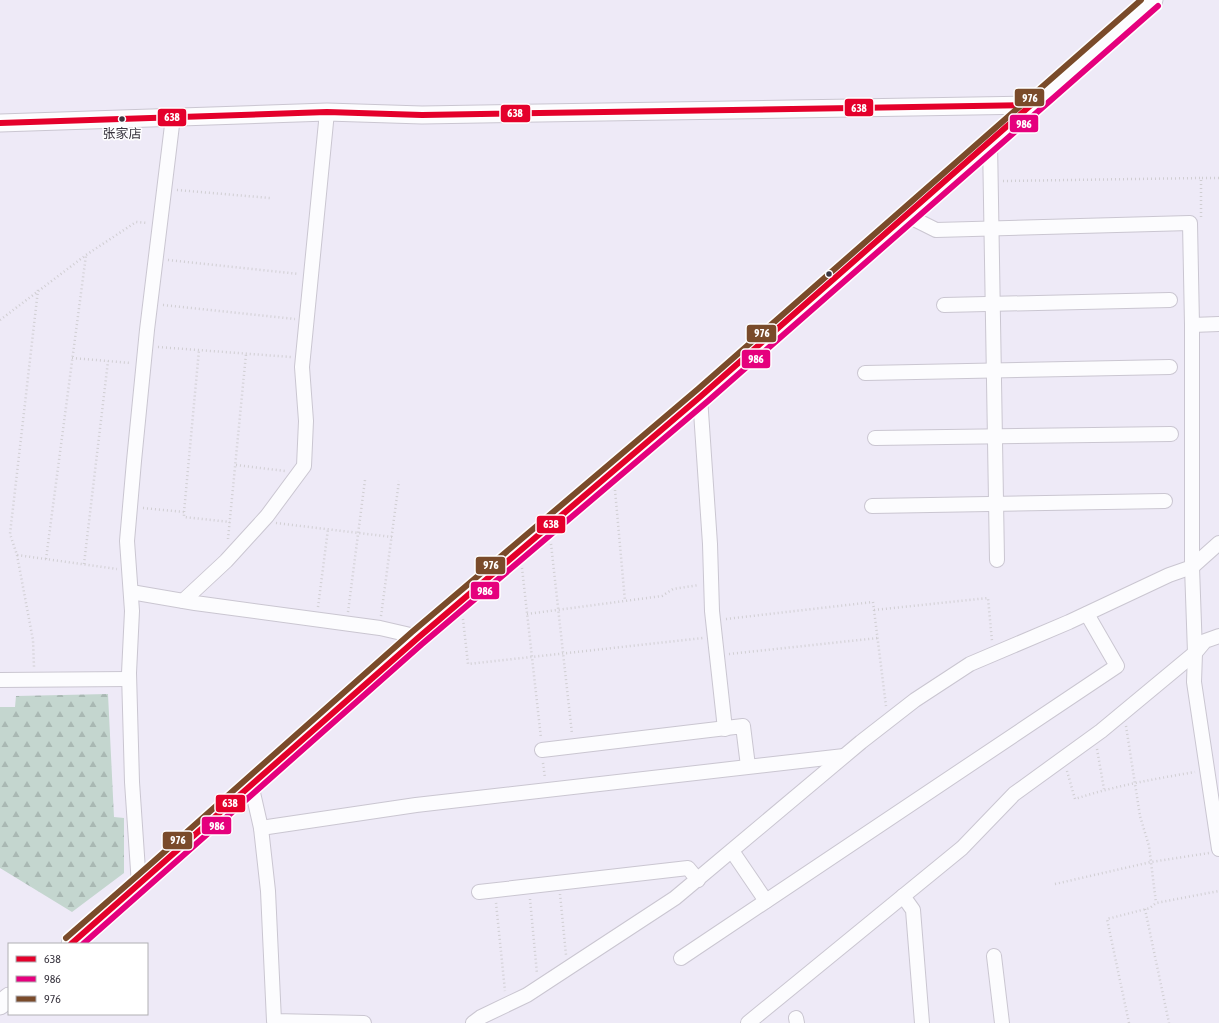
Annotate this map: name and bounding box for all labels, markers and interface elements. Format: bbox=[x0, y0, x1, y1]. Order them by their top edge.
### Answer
line badge: 976 bbox=[1014, 88, 1045, 107]
text: 976 bbox=[1022, 92, 1038, 104]
line badge: 638 bbox=[844, 98, 874, 117]
text: 638 bbox=[851, 102, 867, 114]
line badge: 638 bbox=[500, 104, 531, 123]
text: 638 bbox=[507, 107, 523, 119]
line badge: 638 bbox=[157, 108, 187, 127]
text: 638 bbox=[164, 111, 180, 123]
marker: 张家店 bbox=[117, 114, 127, 124]
line badge: 986 bbox=[1009, 114, 1039, 133]
text: 986 bbox=[1016, 118, 1032, 130]
place label: 张家店 bbox=[102, 126, 142, 141]
unlabelled marker bbox=[824, 269, 834, 279]
line badge: 976 bbox=[746, 324, 777, 343]
text: 976 bbox=[754, 327, 770, 339]
line badge: 986 bbox=[741, 349, 771, 369]
text: 986 bbox=[748, 353, 764, 365]
line badge: 638 bbox=[536, 515, 566, 534]
text: 638 bbox=[543, 518, 559, 530]
line badge: 976 bbox=[475, 556, 506, 575]
text: 976 bbox=[483, 559, 499, 571]
line badge: 986 bbox=[470, 581, 500, 600]
text: 986 bbox=[477, 585, 493, 597]
line badge: 638 bbox=[215, 794, 246, 813]
text: 638 bbox=[222, 797, 238, 809]
line badge: 986 bbox=[201, 816, 232, 835]
text: 986 bbox=[209, 820, 225, 832]
line badge: 976 bbox=[162, 831, 193, 850]
text: 976 bbox=[170, 834, 186, 846]
legend bbox=[8, 943, 148, 1015]
text: 638 bbox=[44, 952, 61, 966]
text: 986 bbox=[44, 972, 61, 986]
text: 976 bbox=[44, 992, 61, 1006]

